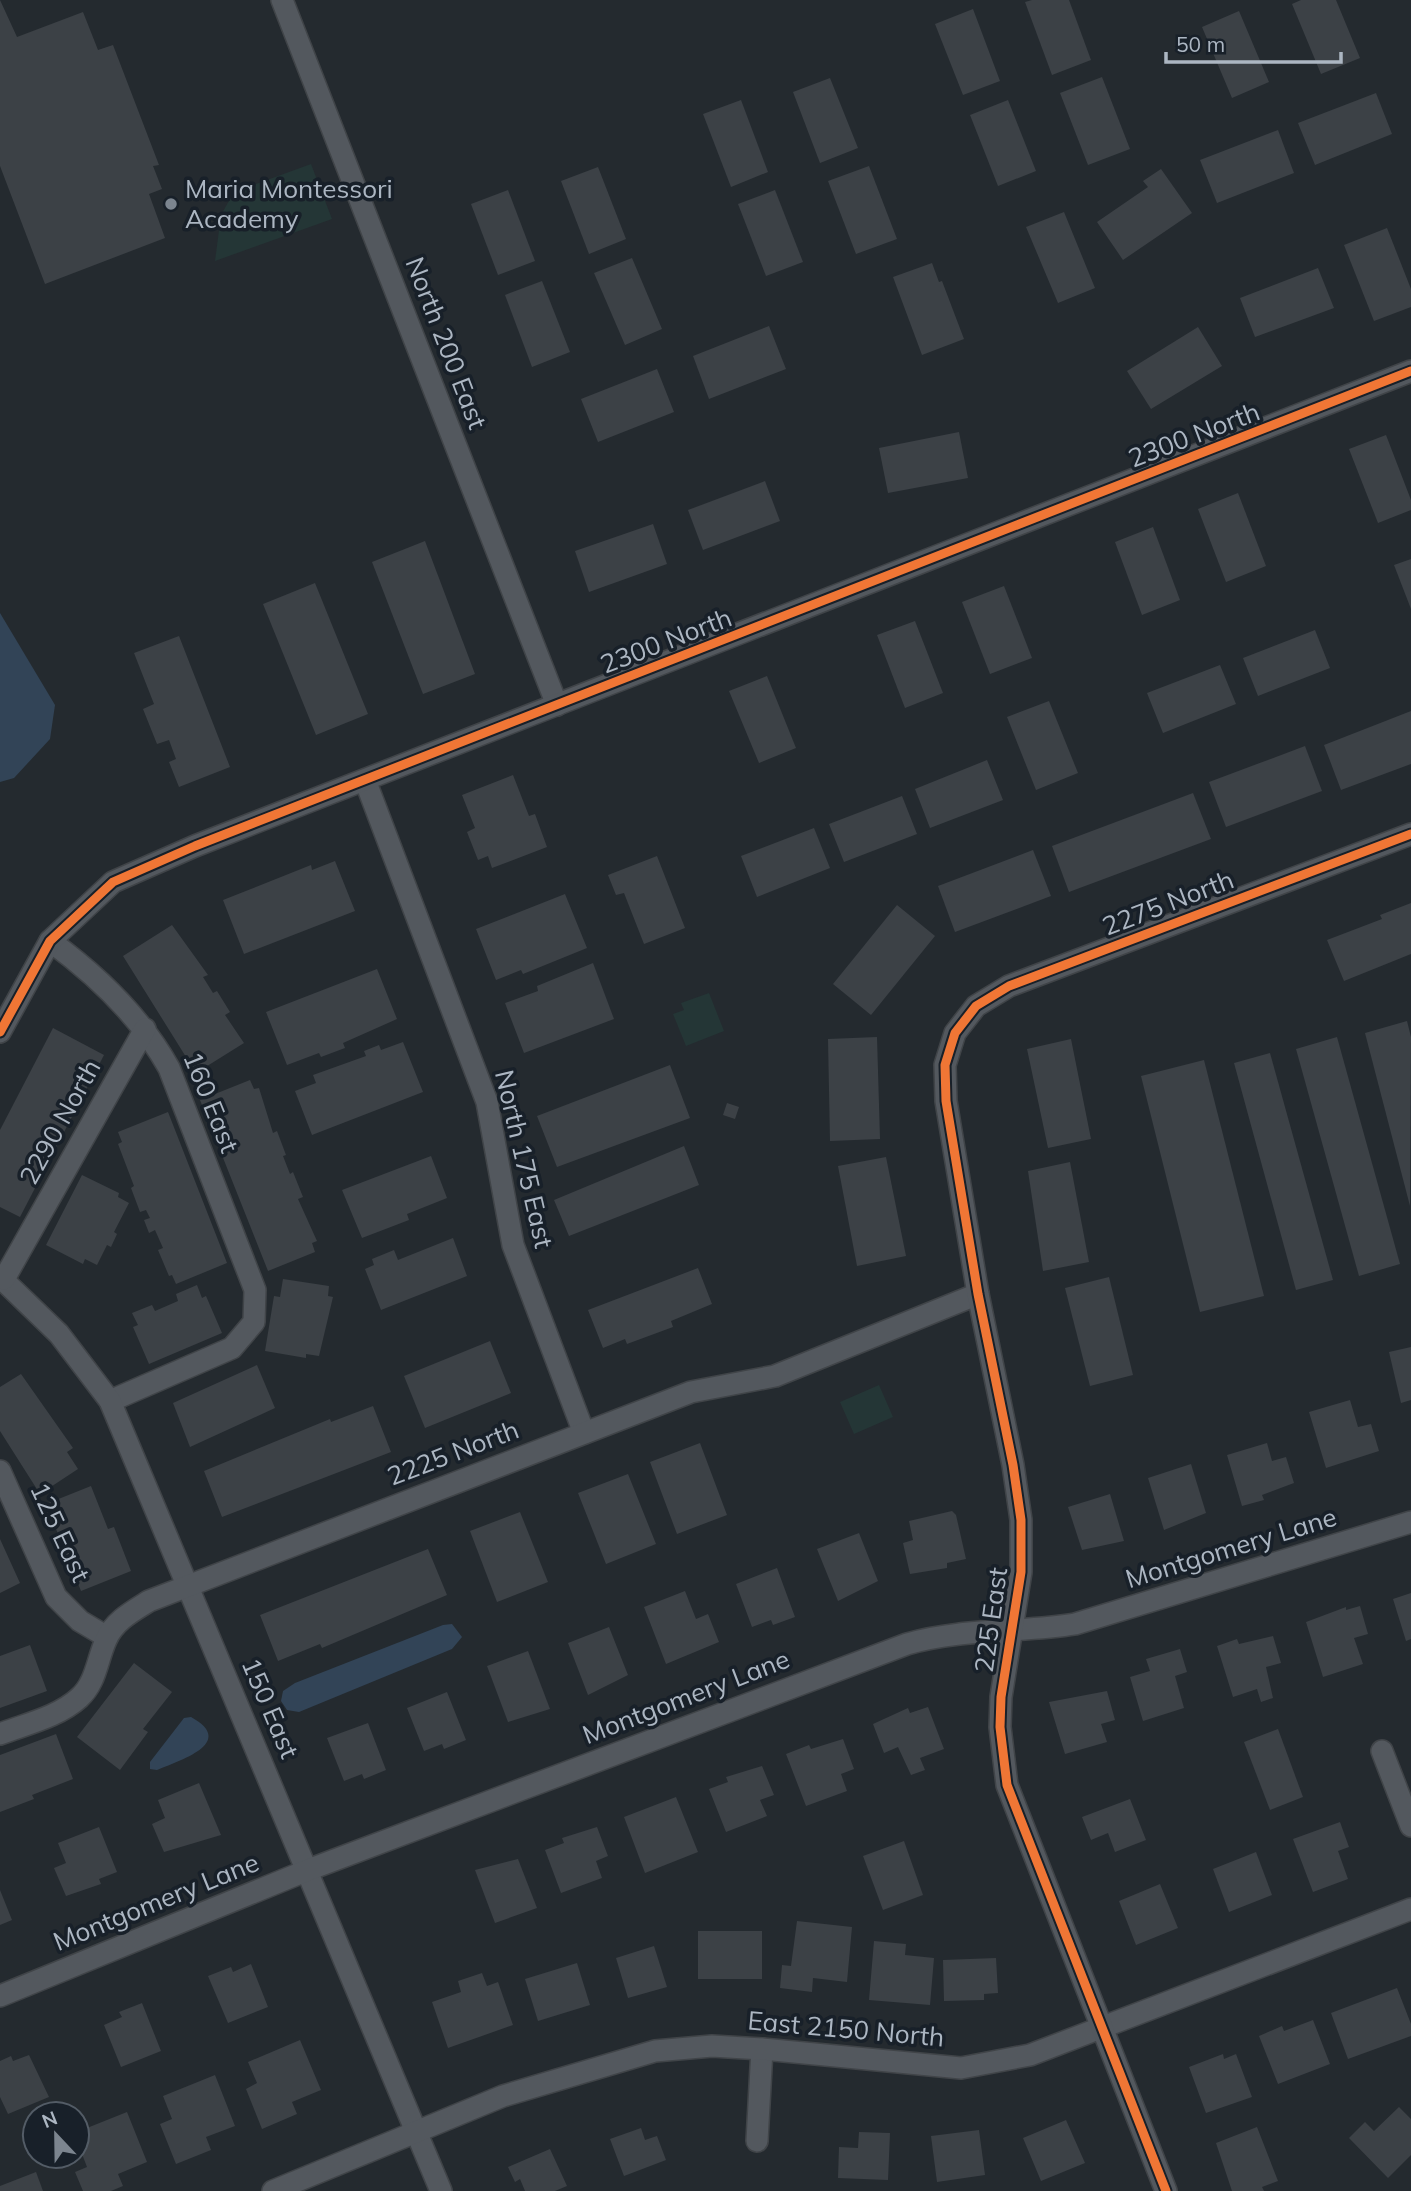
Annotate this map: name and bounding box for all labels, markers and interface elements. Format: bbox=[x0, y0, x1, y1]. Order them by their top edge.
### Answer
scale bar bbox=[1166, 21, 1341, 65]
text: 50 m bbox=[1176, 31, 1225, 57]
place label: Maria Montessori Academy bbox=[185, 172, 393, 235]
marker: Maria Montessori Academy bbox=[163, 196, 179, 212]
street label: North 200 East bbox=[399, 252, 494, 434]
street label: 2300 North bbox=[1124, 394, 1264, 475]
street label: 2300 North bbox=[596, 600, 736, 681]
street label: 2275 North bbox=[1098, 862, 1238, 943]
street label: 160 East bbox=[176, 1046, 247, 1157]
street label: 2290 North bbox=[12, 1053, 107, 1190]
street label: North 175 East bbox=[488, 1067, 561, 1251]
street label: 2225 North bbox=[383, 1412, 523, 1493]
street label: 125 East bbox=[23, 1477, 98, 1587]
street label: Montgomery Lane bbox=[1121, 1500, 1340, 1595]
street label: 225 East bbox=[967, 1565, 1014, 1675]
street label: Montgomery Lane bbox=[578, 1642, 794, 1751]
street label: 150 East bbox=[235, 1652, 306, 1763]
street label: Montgomery Lane bbox=[48, 1845, 263, 1958]
street label: East 2150 North bbox=[746, 2003, 946, 2054]
north arrow bbox=[21, 2100, 91, 2170]
text: N bbox=[38, 2105, 61, 2133]

